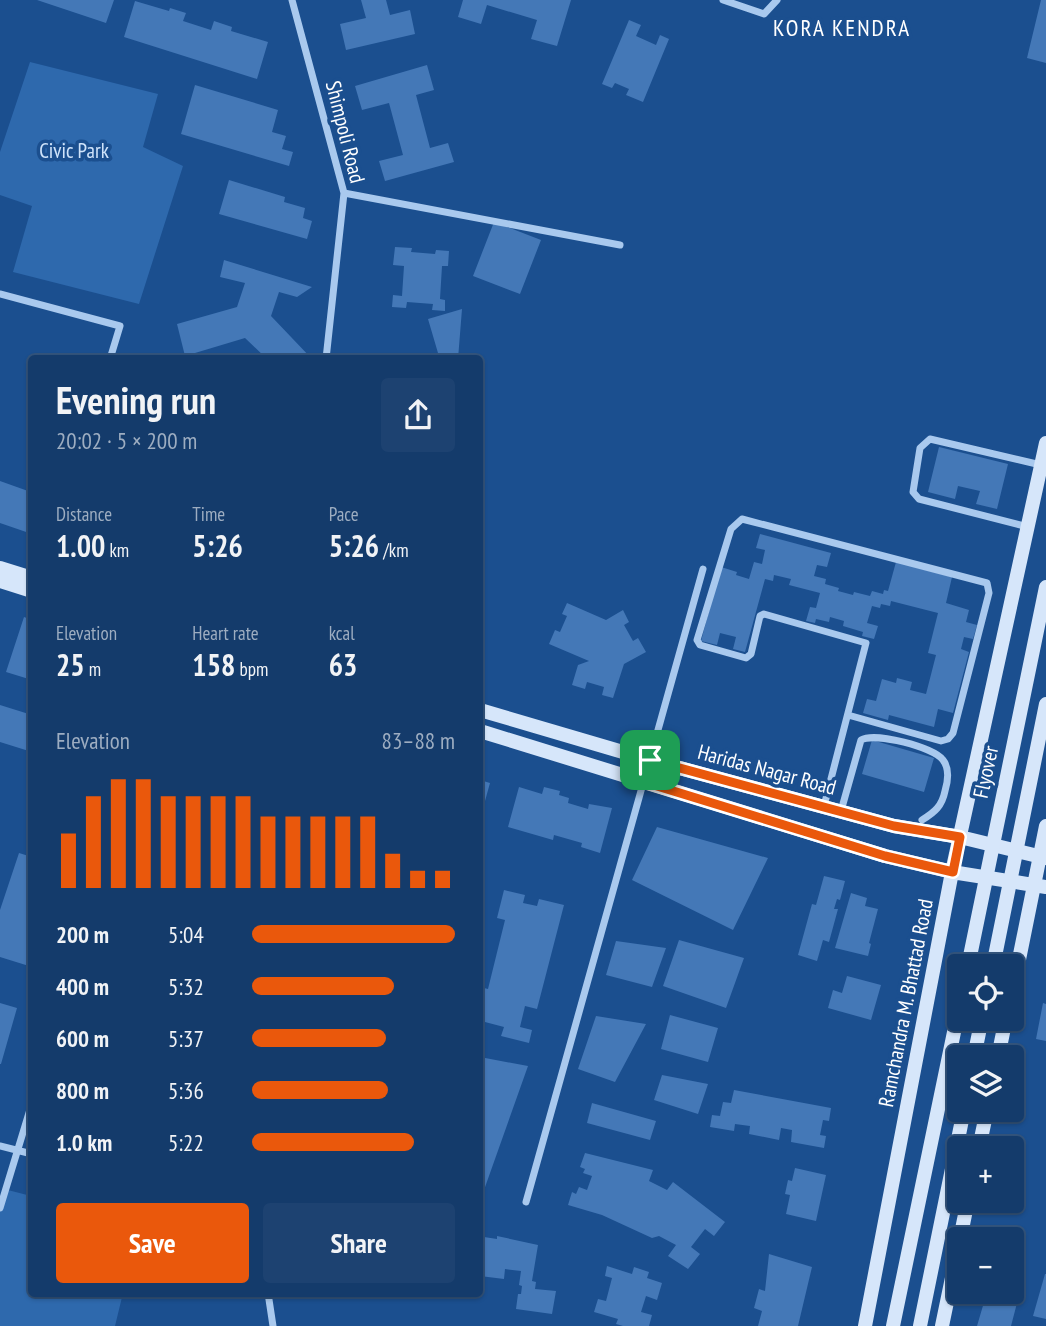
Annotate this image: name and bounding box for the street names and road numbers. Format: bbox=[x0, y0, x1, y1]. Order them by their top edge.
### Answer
street label: Shimpoli Road bbox=[320, 78, 371, 186]
street label: Haridas Nagar Road bbox=[695, 738, 839, 801]
street label: Flyover bbox=[967, 743, 1004, 801]
street label: Ramchandra M. Bhattad Road bbox=[872, 897, 939, 1109]

